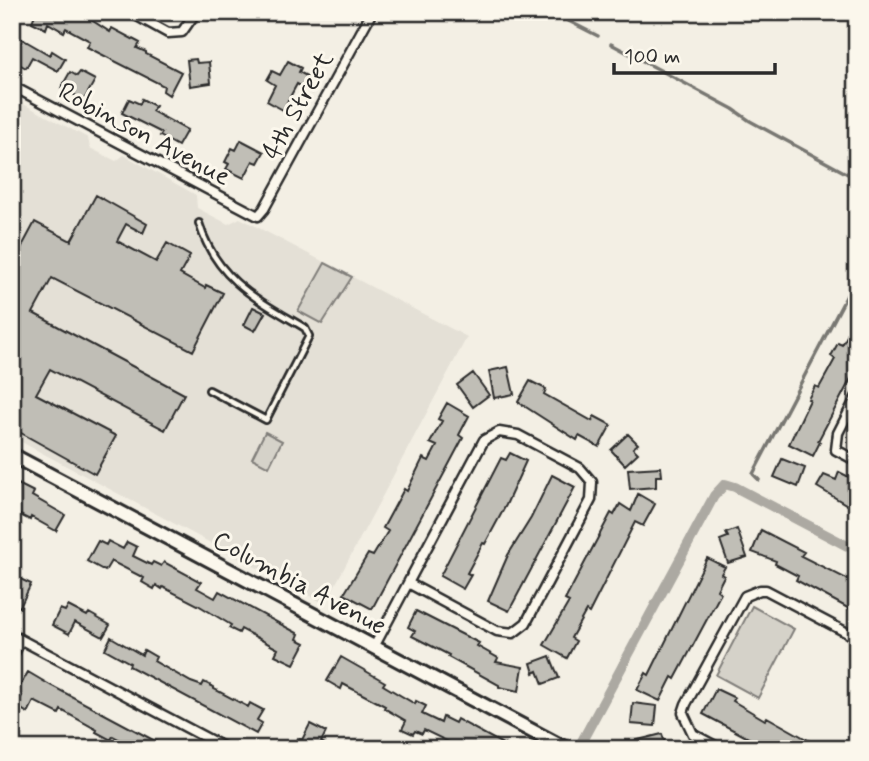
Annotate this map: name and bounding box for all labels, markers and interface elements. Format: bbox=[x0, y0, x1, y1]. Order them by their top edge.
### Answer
scale bar bbox=[614, 32, 774, 76]
text: 100 m bbox=[624, 43, 680, 71]
street label: 4th Street bbox=[255, 46, 342, 166]
street label: Robinson Avenue bbox=[52, 75, 236, 195]
street label: Columbia Avenue bbox=[206, 524, 392, 644]

